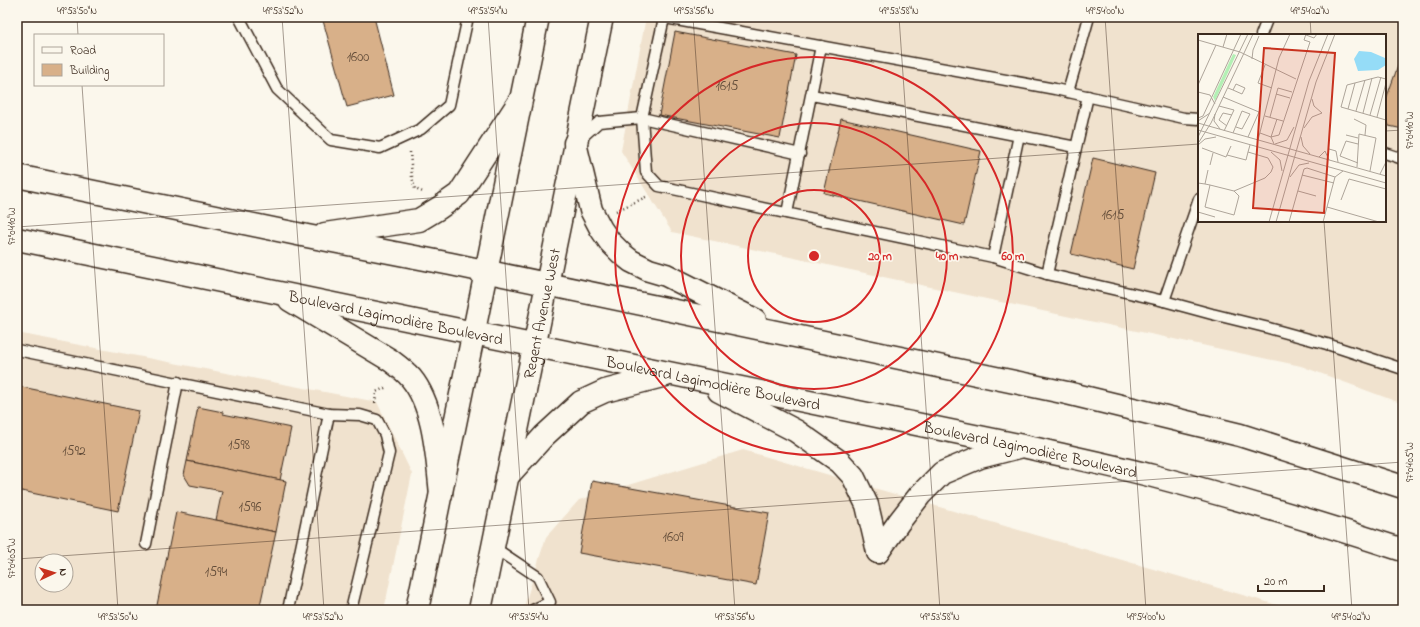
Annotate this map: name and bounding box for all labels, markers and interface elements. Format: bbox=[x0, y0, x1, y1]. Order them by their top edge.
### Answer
text: 49°53'50"N bbox=[57, 4, 97, 19]
text: 49°53'52"N bbox=[263, 4, 303, 19]
text: 49°53'54"N bbox=[468, 4, 508, 19]
text: 49°53'56"N bbox=[674, 4, 714, 19]
text: 49°53'58"N bbox=[879, 4, 919, 19]
text: 49°54'00"N bbox=[1086, 4, 1124, 19]
text: 49°54'02"N bbox=[1290, 4, 1330, 19]
legend bbox=[34, 34, 164, 86]
inset map bbox=[1198, 34, 1386, 222]
text: Road bbox=[70, 42, 96, 60]
house number: 1600 bbox=[347, 47, 369, 68]
text: Building bbox=[69, 62, 109, 81]
house number: 1615 bbox=[715, 76, 739, 97]
text: 97°04'10"W bbox=[1403, 111, 1418, 148]
house number: 1615 bbox=[1101, 205, 1125, 226]
text: 97°04'10"W bbox=[5, 207, 20, 244]
street label: Regent Avenue West bbox=[518, 246, 568, 381]
text: 20 m bbox=[867, 248, 892, 266]
text: 40 m bbox=[935, 248, 959, 266]
text: 60 m bbox=[1001, 248, 1025, 266]
centre of rings bbox=[807, 249, 821, 263]
street label: Boulevard Lagimodière Boulevard bbox=[285, 285, 505, 353]
street label: Boulevard Lagimodière Boulevard bbox=[603, 350, 822, 418]
street label: Boulevard Lagimodière Boulevard bbox=[920, 416, 1140, 486]
house number: 1598 bbox=[228, 435, 250, 456]
house number: 1592 bbox=[62, 441, 86, 462]
text: 97°04'05"W bbox=[1403, 442, 1418, 482]
house number: 1596 bbox=[239, 497, 261, 518]
house number: 1609 bbox=[663, 527, 684, 548]
text: 97°04'05"W bbox=[5, 538, 20, 578]
north arrow bbox=[34, 553, 74, 593]
house number: 1594 bbox=[205, 562, 227, 583]
scale bar bbox=[1258, 567, 1324, 593]
text: N bbox=[55, 568, 71, 577]
text: 20 m bbox=[1264, 573, 1287, 591]
text: 49°53'50"N bbox=[98, 610, 138, 625]
text: 49°53'52"N bbox=[303, 610, 343, 625]
text: 49°53'54"N bbox=[509, 610, 549, 625]
text: 49°53'56"N bbox=[715, 610, 755, 625]
text: 49°53'58"N bbox=[920, 610, 960, 625]
text: 49°54'00"N bbox=[1127, 610, 1165, 625]
text: 49°54'02"N bbox=[1331, 610, 1371, 625]

